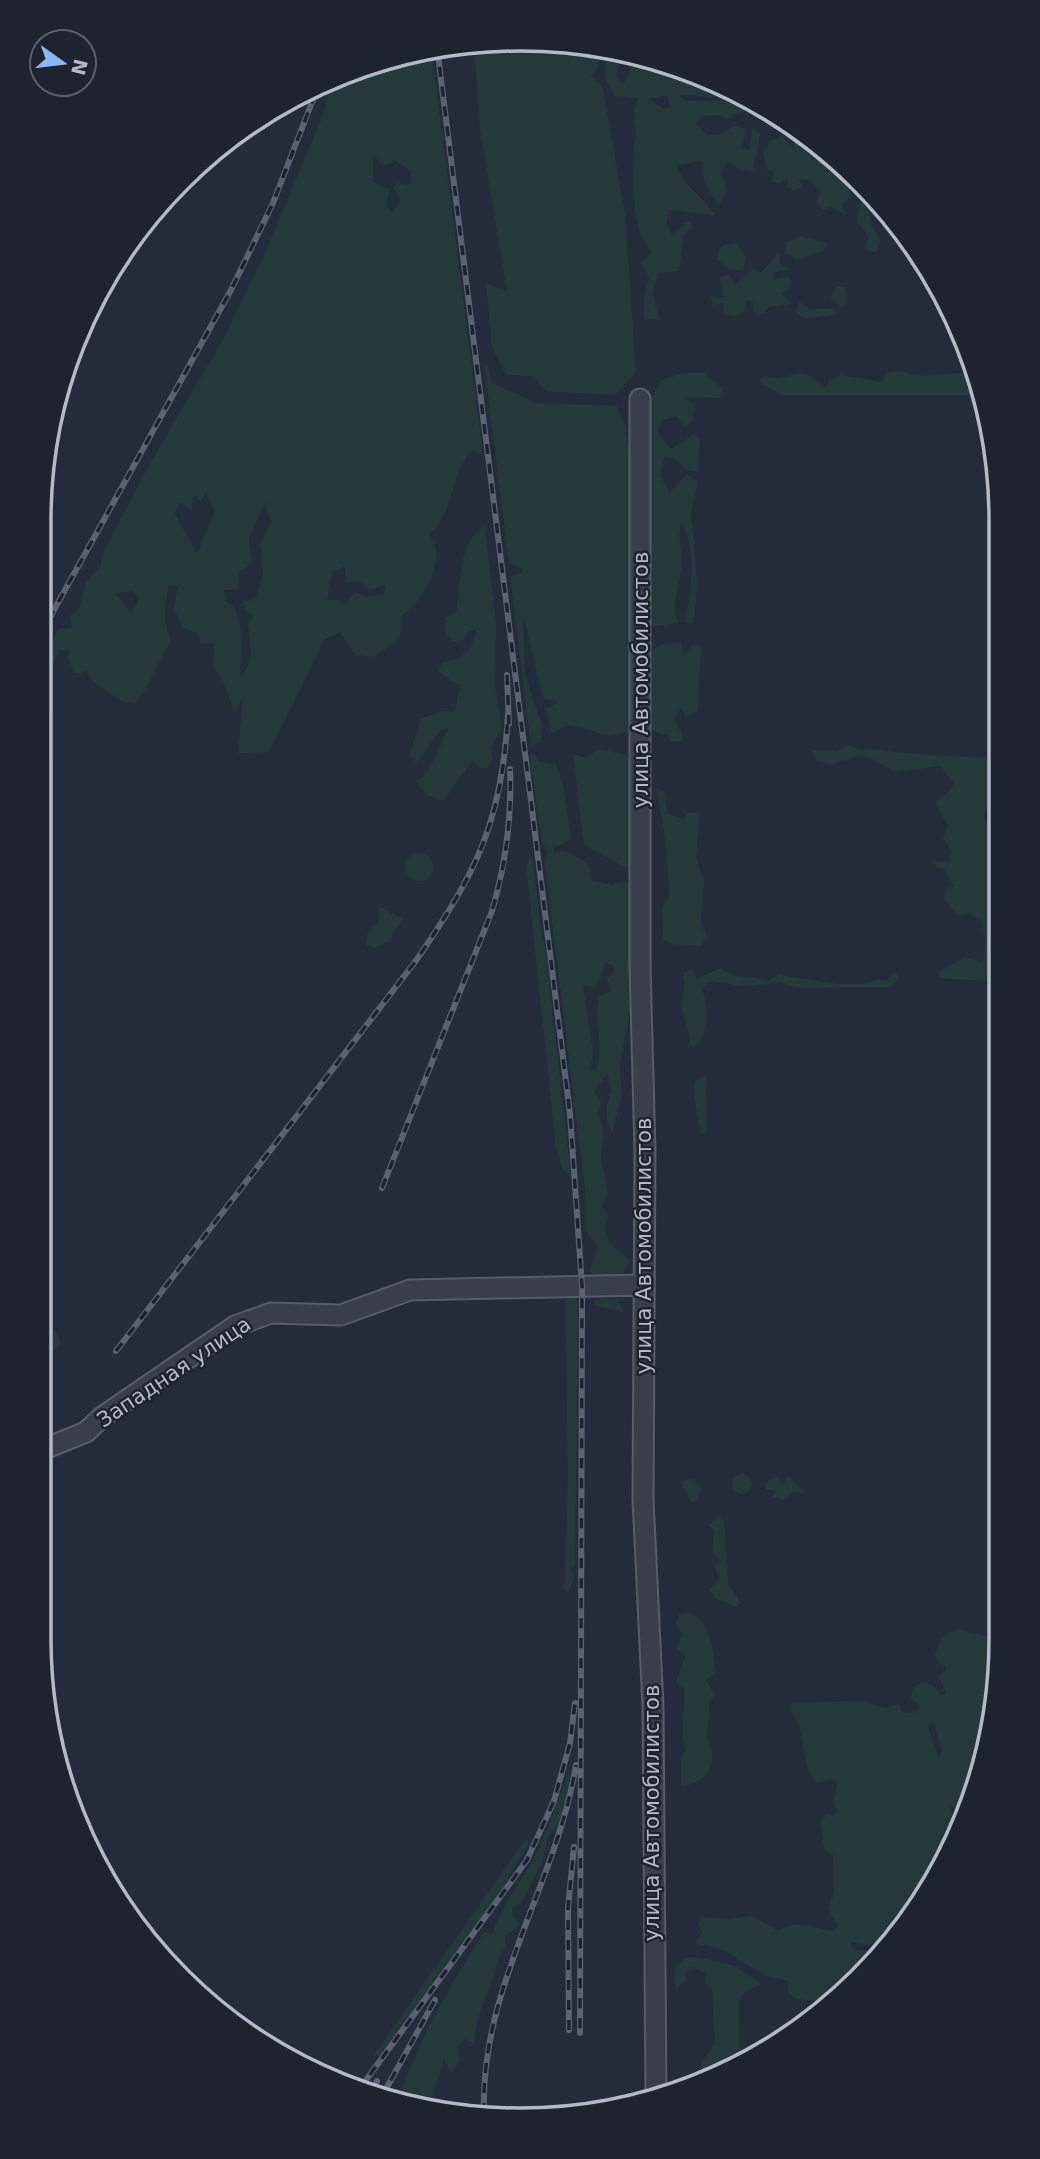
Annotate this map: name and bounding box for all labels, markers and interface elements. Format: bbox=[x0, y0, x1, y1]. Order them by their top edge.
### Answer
north arrow bbox=[28, 28, 98, 98]
text: N bbox=[67, 57, 92, 77]
street label: улица Автомобилистов bbox=[629, 552, 653, 808]
street label: улица Автомобилистов bbox=[632, 1118, 656, 1374]
street label: Западная улица bbox=[93, 1312, 255, 1432]
street label: улица Автомобилистов bbox=[640, 1685, 664, 1941]

